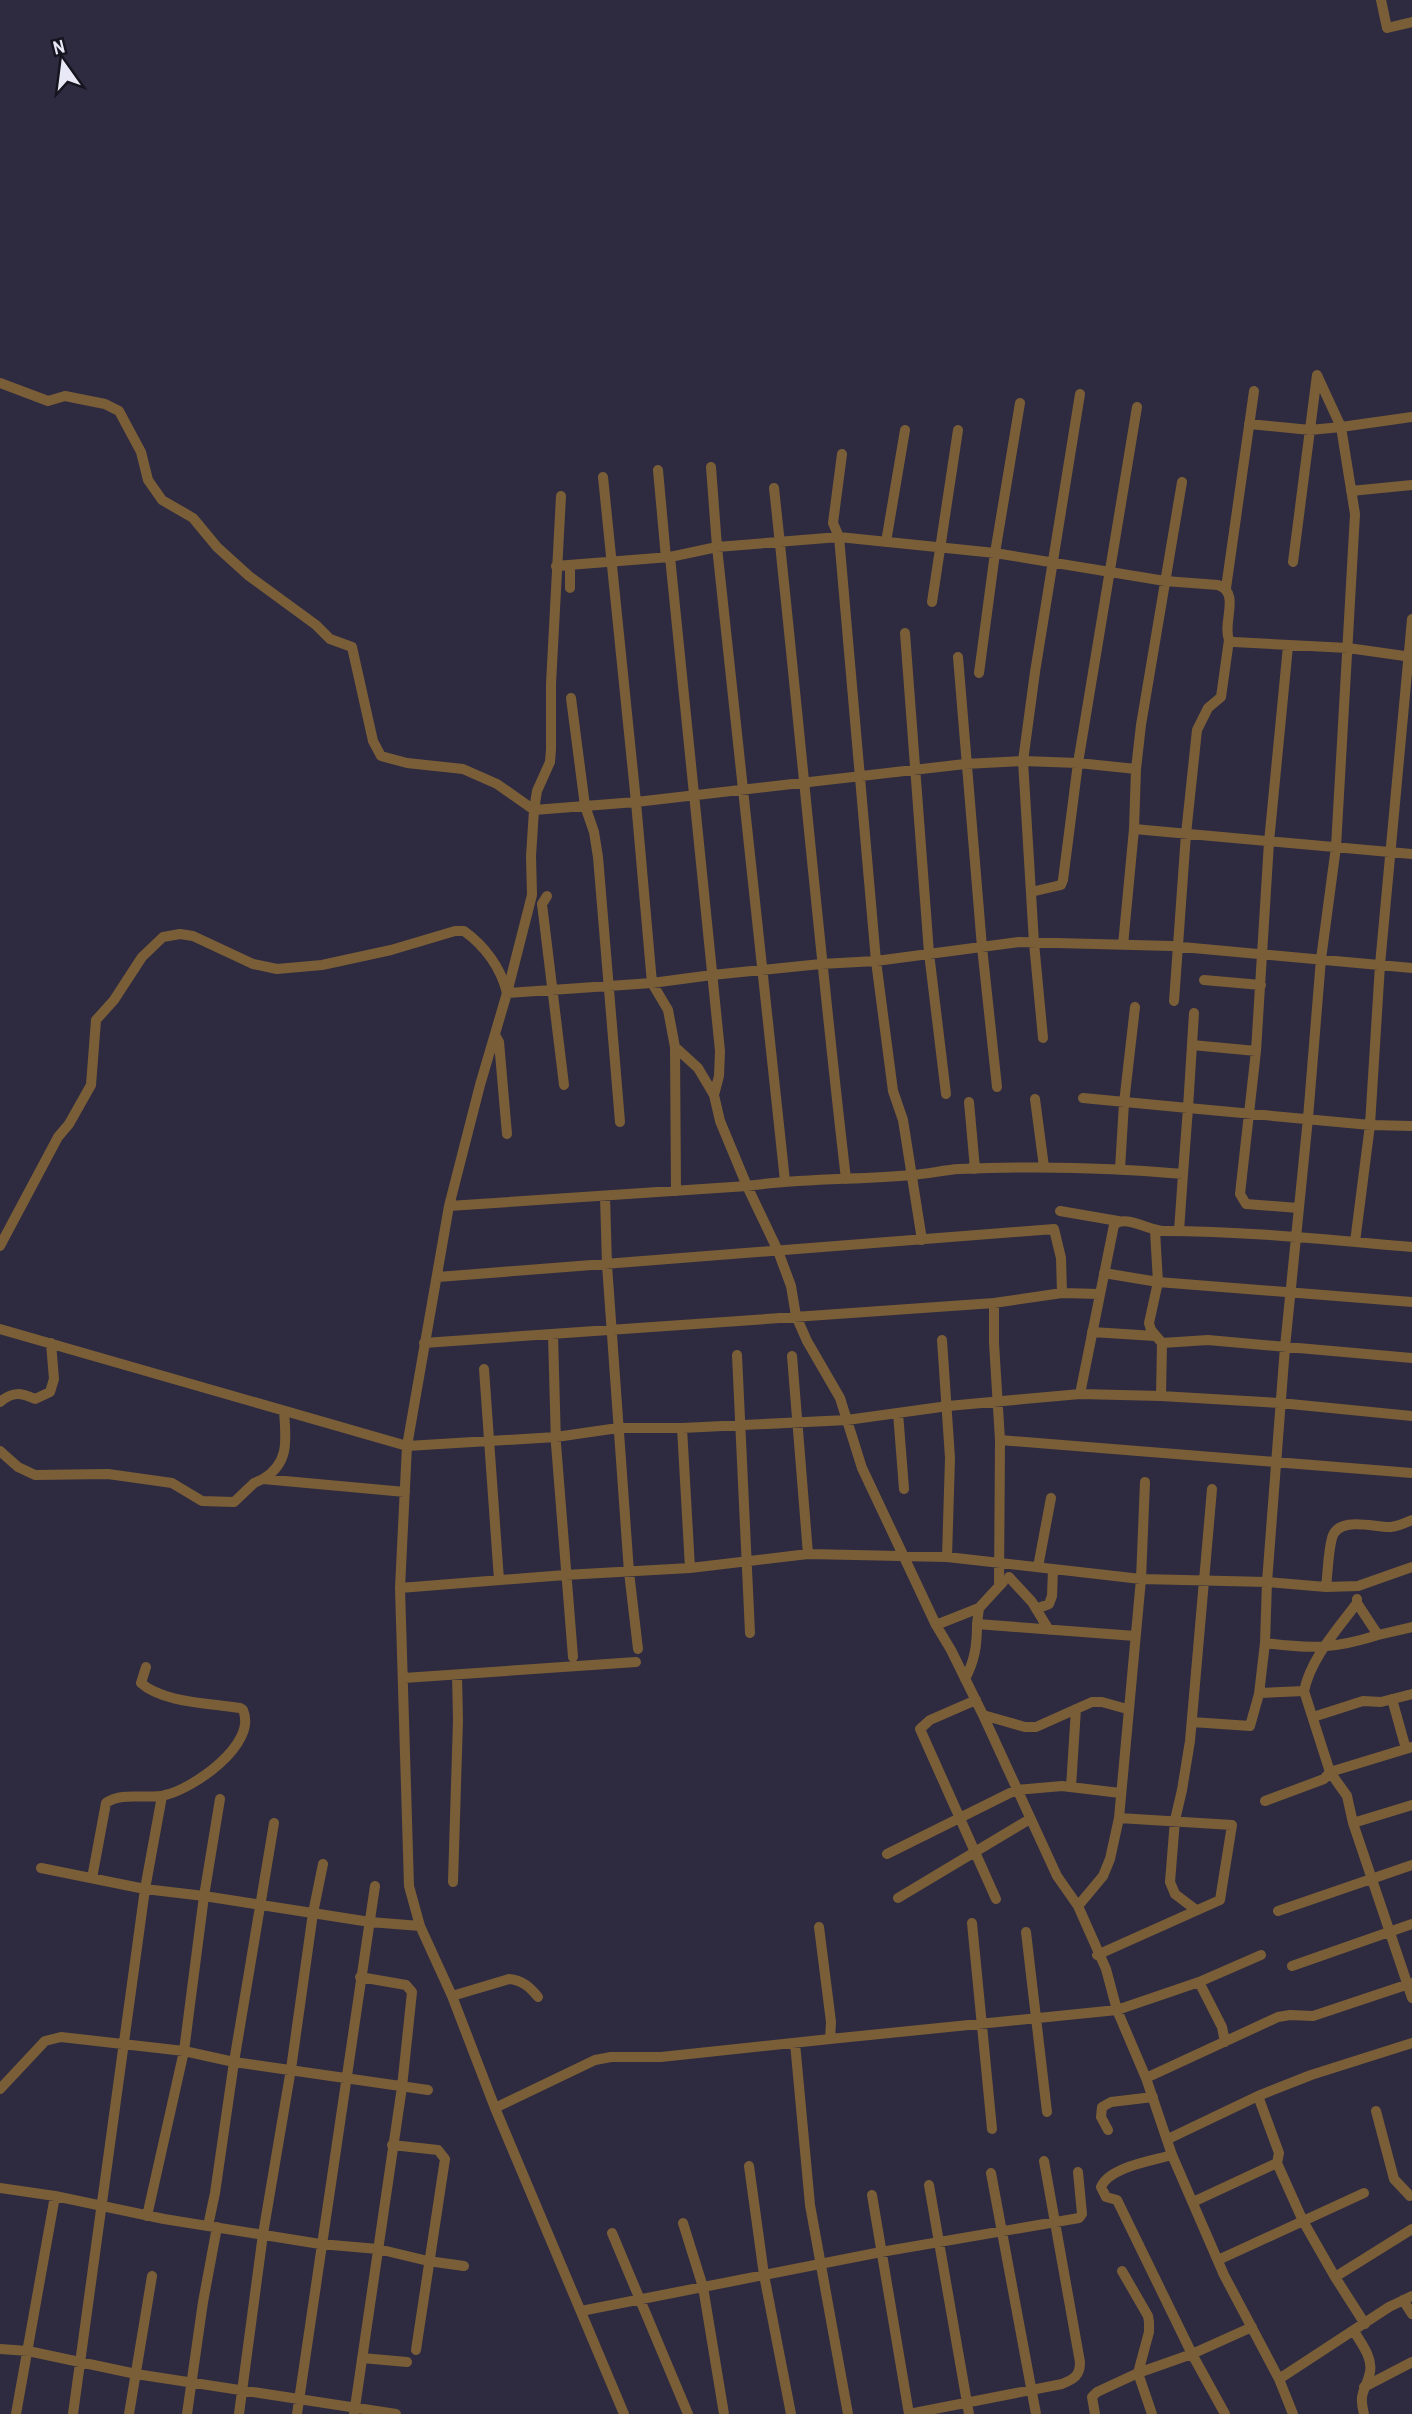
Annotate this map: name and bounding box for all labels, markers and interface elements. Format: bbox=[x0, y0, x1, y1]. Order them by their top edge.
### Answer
north arrow bbox=[28, 28, 98, 98]
text: N bbox=[50, 33, 67, 60]

